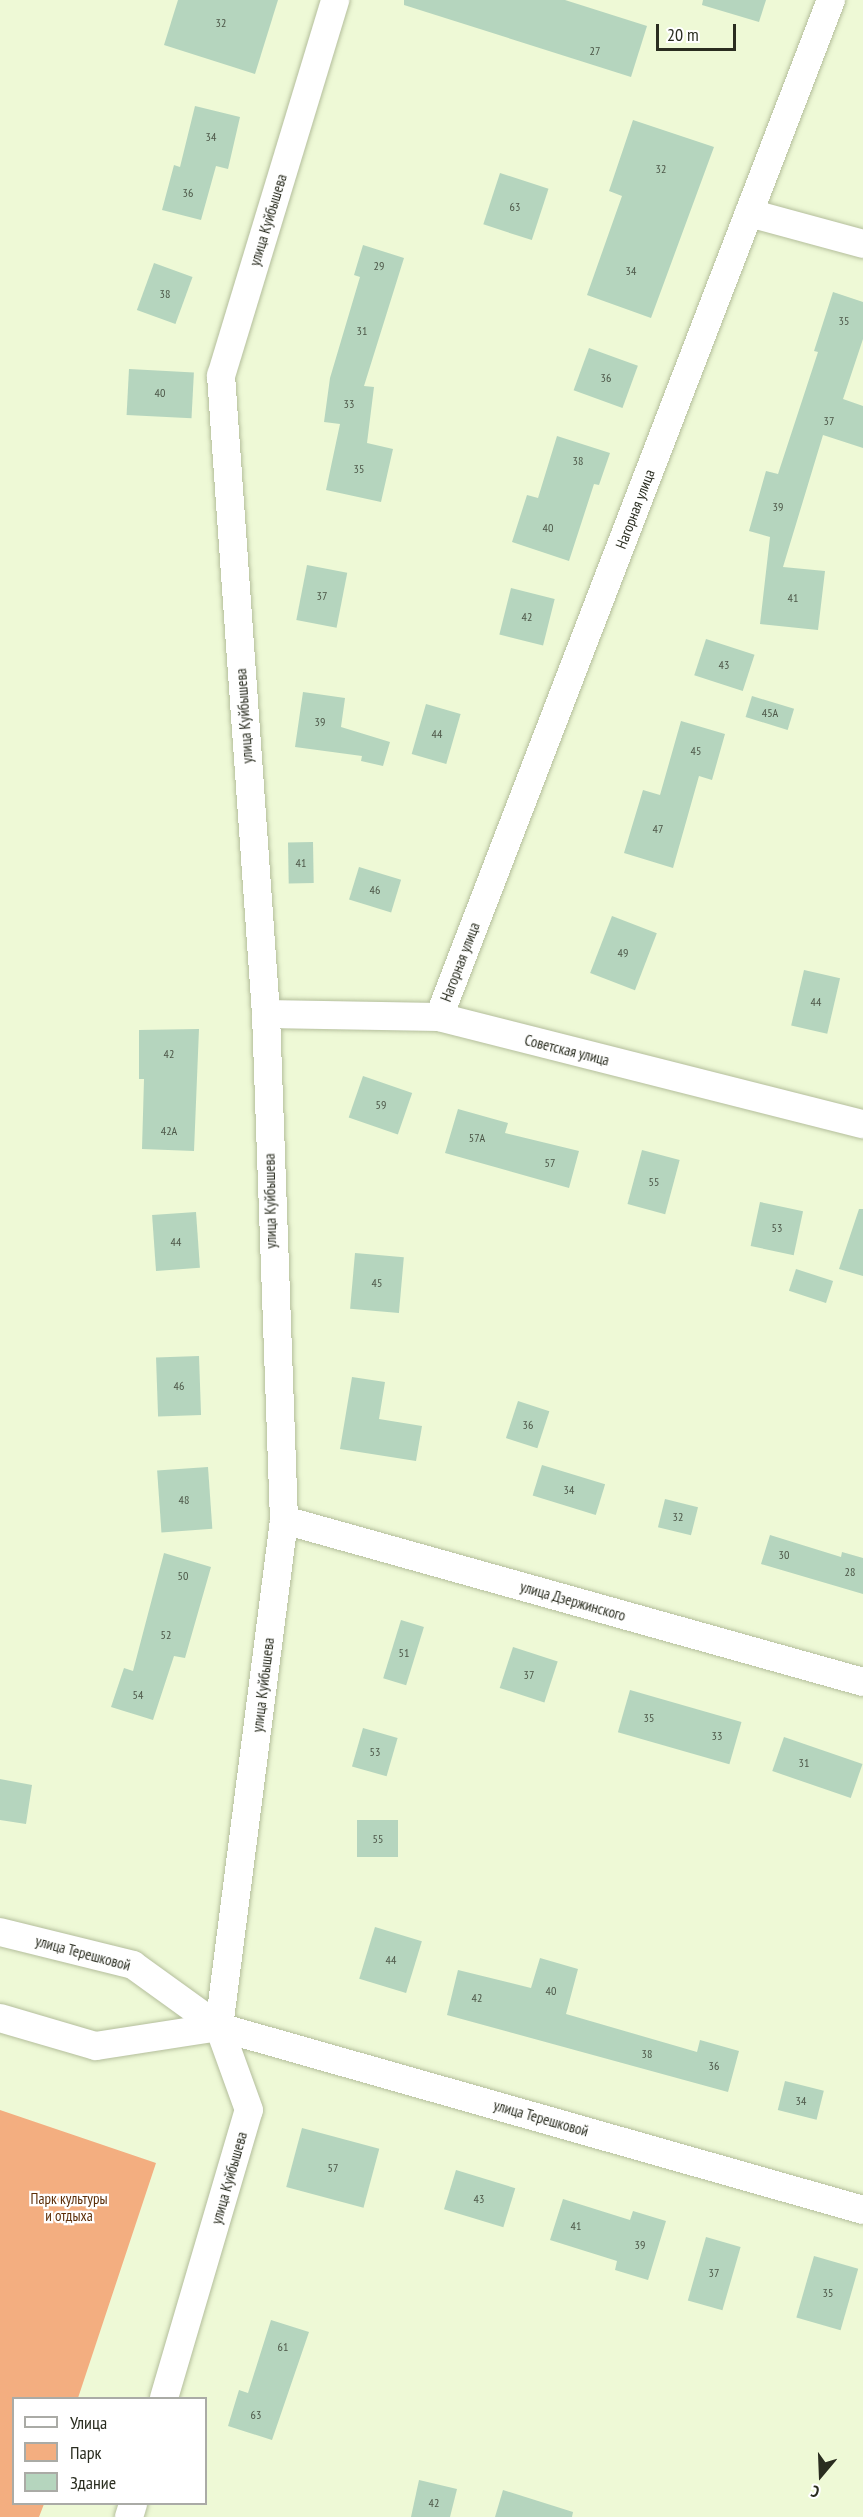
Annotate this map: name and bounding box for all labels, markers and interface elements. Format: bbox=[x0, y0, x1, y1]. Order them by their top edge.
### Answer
scale bar bbox=[659, 12, 738, 50]
house number: 32 bbox=[216, 16, 226, 30]
text: 20 m bbox=[667, 23, 699, 46]
house number: 27 bbox=[590, 44, 600, 58]
house number: 34 bbox=[206, 130, 216, 144]
house number: 32 bbox=[656, 162, 666, 176]
street label: улица Куйбышева bbox=[245, 172, 291, 268]
house number: 36 bbox=[183, 186, 193, 200]
house number: 63 bbox=[510, 200, 520, 214]
house number: 29 bbox=[374, 259, 384, 273]
house number: 34 bbox=[626, 264, 636, 278]
house number: 38 bbox=[160, 287, 170, 301]
house number: 35 bbox=[839, 314, 849, 328]
house number: 31 bbox=[357, 324, 367, 338]
house number: 36 bbox=[601, 371, 611, 385]
house number: 40 bbox=[155, 386, 165, 400]
house number: 33 bbox=[344, 397, 354, 411]
house number: 37 bbox=[824, 414, 834, 428]
house number: 38 bbox=[573, 454, 583, 468]
house number: 35 bbox=[354, 462, 364, 476]
street label: Нагорная улица bbox=[612, 467, 658, 551]
house number: 39 bbox=[773, 500, 783, 514]
house number: 40 bbox=[543, 521, 553, 535]
house number: 37 bbox=[317, 589, 327, 603]
house number: 41 bbox=[788, 591, 798, 605]
house number: 42 bbox=[522, 610, 532, 624]
house number: 43 bbox=[719, 658, 729, 672]
street label: улица Куйбышева bbox=[232, 668, 256, 764]
house number: 45А bbox=[762, 706, 778, 720]
house number: 39 bbox=[315, 715, 325, 729]
house number: 44 bbox=[432, 727, 442, 741]
house number: 45 bbox=[691, 744, 701, 758]
house number: 47 bbox=[653, 822, 663, 836]
house number: 41 bbox=[296, 856, 306, 870]
house number: 46 bbox=[370, 883, 380, 897]
street label: Нагорная улица bbox=[437, 920, 483, 1004]
house number: 49 bbox=[618, 946, 628, 960]
house number: 44 bbox=[811, 995, 821, 1009]
street label: Советская улица bbox=[523, 1031, 611, 1069]
house number: 42 bbox=[164, 1047, 174, 1061]
house number: 59 bbox=[376, 1098, 386, 1112]
house number: 42А bbox=[161, 1124, 177, 1138]
house number: 57А bbox=[469, 1131, 485, 1145]
street label: улица Куйбышева bbox=[260, 1153, 280, 1249]
house number: 57 bbox=[545, 1156, 555, 1170]
house number: 55 bbox=[649, 1175, 659, 1189]
house number: 53 bbox=[772, 1221, 782, 1235]
house number: 44 bbox=[171, 1235, 181, 1249]
house number: 45 bbox=[372, 1276, 382, 1290]
house number: 46 bbox=[174, 1379, 184, 1393]
house number: 36 bbox=[523, 1418, 533, 1432]
house number: 34 bbox=[564, 1483, 574, 1497]
house number: 48 bbox=[179, 1493, 189, 1507]
house number: 32 bbox=[673, 1510, 683, 1524]
house number: 30 bbox=[779, 1548, 789, 1562]
house number: 28 bbox=[845, 1565, 855, 1579]
house number: 50 bbox=[178, 1569, 188, 1583]
street label: улица Дзержинского bbox=[518, 1577, 628, 1625]
house number: 52 bbox=[161, 1628, 171, 1642]
street label: улица Куйбышева bbox=[248, 1637, 278, 1733]
house number: 51 bbox=[399, 1646, 409, 1660]
house number: 37 bbox=[524, 1668, 534, 1682]
house number: 54 bbox=[133, 1688, 143, 1702]
house number: 35 bbox=[644, 1711, 654, 1725]
house number: 33 bbox=[712, 1729, 722, 1743]
house number: 53 bbox=[370, 1745, 380, 1759]
house number: 31 bbox=[799, 1756, 809, 1770]
house number: 55 bbox=[373, 1832, 383, 1846]
street label: улица Терешковой bbox=[33, 1932, 133, 1974]
house number: 44 bbox=[386, 1953, 396, 1967]
house number: 40 bbox=[546, 1984, 556, 1998]
house number: 42 bbox=[472, 1991, 482, 2005]
house number: 38 bbox=[642, 2047, 652, 2061]
house number: 36 bbox=[709, 2059, 719, 2073]
house number: 34 bbox=[796, 2094, 806, 2108]
street label: улица Терешковой bbox=[491, 2096, 591, 2140]
street label: улица Куйбышева bbox=[207, 2130, 251, 2226]
house number: 57 bbox=[328, 2161, 338, 2175]
park label: Парк культуры и отдыха bbox=[30, 2189, 108, 2224]
house number: 43 bbox=[474, 2192, 484, 2206]
house number: 41 bbox=[571, 2219, 581, 2233]
house number: 39 bbox=[635, 2238, 645, 2252]
house number: 37 bbox=[709, 2266, 719, 2280]
house number: 35 bbox=[823, 2286, 833, 2300]
house number: 61 bbox=[278, 2340, 288, 2354]
legend bbox=[12, 2397, 207, 2505]
house number: 63 bbox=[251, 2408, 261, 2422]
text: Улица bbox=[70, 2411, 107, 2434]
text: Парк bbox=[70, 2441, 101, 2464]
north arrow bbox=[791, 2445, 851, 2505]
text: Здание bbox=[70, 2471, 116, 2494]
text: С bbox=[808, 2481, 822, 2503]
house number: 42 bbox=[429, 2496, 439, 2510]

